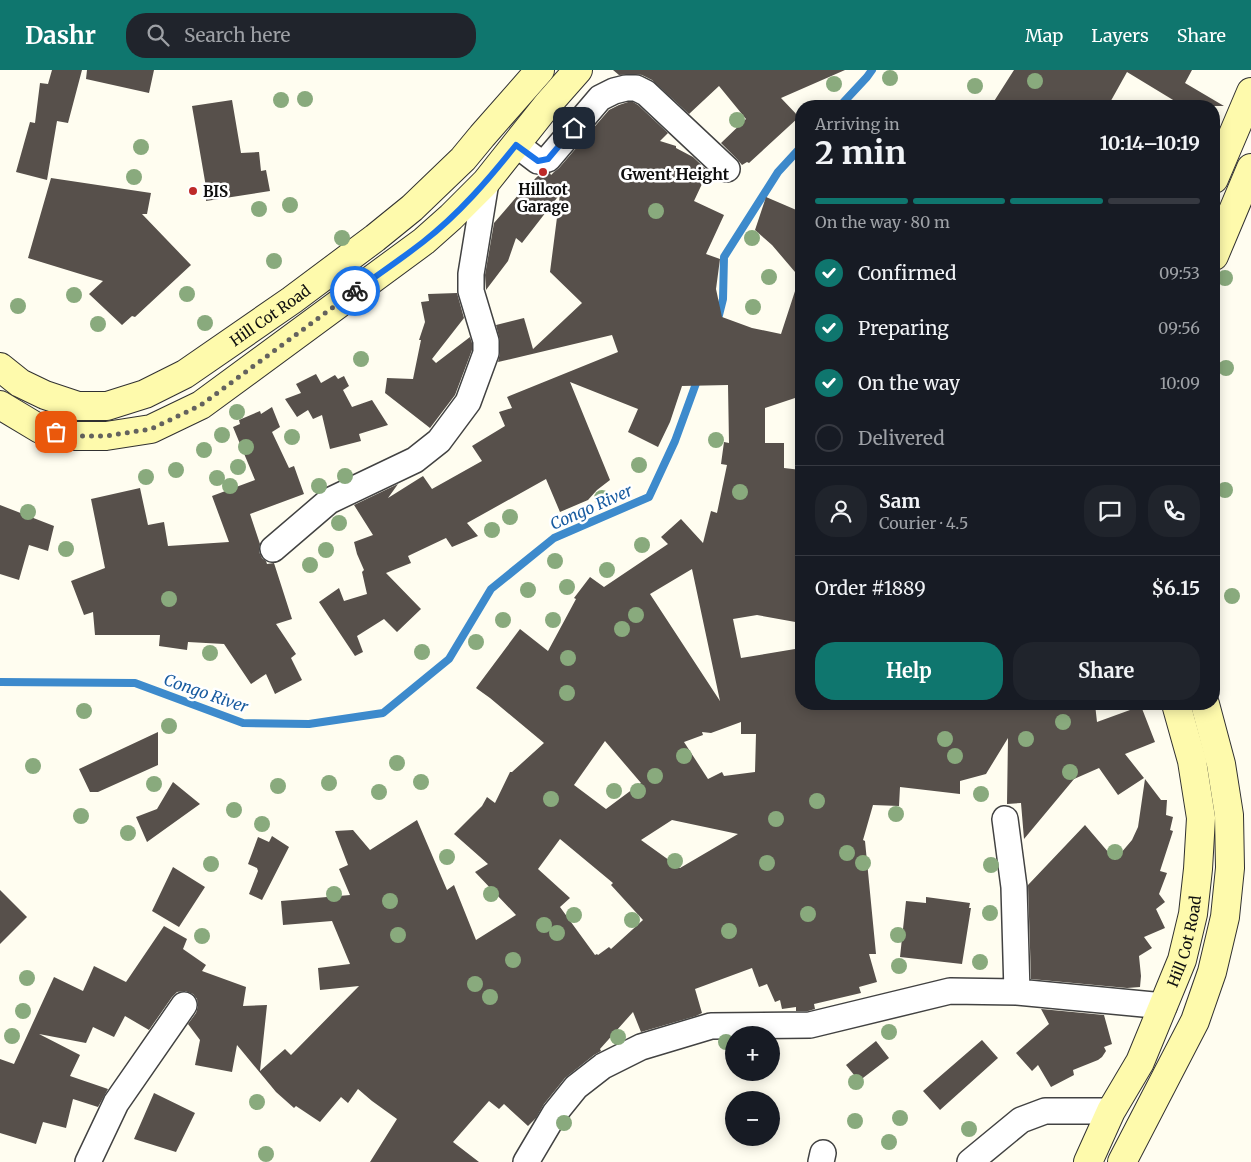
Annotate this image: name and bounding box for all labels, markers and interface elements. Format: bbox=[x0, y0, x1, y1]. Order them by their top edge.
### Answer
search box bbox=[126, 13, 476, 58]
text: Dashr bbox=[25, 20, 96, 51]
icon: search bbox=[144, 21, 172, 49]
text: Search here bbox=[184, 23, 290, 47]
text: Map bbox=[1025, 24, 1063, 47]
text: Layers bbox=[1091, 24, 1149, 47]
text: Share bbox=[1177, 24, 1226, 47]
pin bbox=[553, 107, 595, 149]
icon: home bbox=[560, 114, 588, 142]
text: Arriving in bbox=[815, 114, 900, 134]
text: 10:14–10:19 bbox=[1100, 131, 1200, 155]
text: 2 min bbox=[815, 133, 906, 173]
district label: Gwent Height bbox=[621, 164, 730, 184]
marker: Hillcot Garage bbox=[537, 166, 549, 178]
place label: Hillcot Garage bbox=[517, 180, 569, 216]
place label: BIS bbox=[203, 182, 228, 201]
marker: BIS bbox=[187, 185, 199, 197]
text: On the way · 80 m bbox=[815, 212, 950, 232]
icon: check bbox=[815, 259, 843, 287]
text: Confirmed bbox=[858, 261, 956, 285]
text: 09:53 bbox=[1159, 263, 1200, 283]
courier bbox=[330, 266, 380, 316]
icon: bike bbox=[341, 277, 369, 305]
street label: Hill Cot Road bbox=[226, 280, 314, 350]
icon: check bbox=[815, 314, 843, 342]
text: Preparing bbox=[858, 316, 949, 340]
text: 09:56 bbox=[1158, 318, 1200, 338]
icon: check bbox=[815, 369, 843, 397]
text: On the way bbox=[858, 371, 960, 395]
text: 10:09 bbox=[1160, 373, 1200, 393]
pin bbox=[35, 411, 77, 453]
icon: bag bbox=[42, 418, 70, 446]
text: Delivered bbox=[858, 426, 945, 450]
water label: Congo River bbox=[547, 480, 636, 534]
button: person bbox=[815, 485, 867, 537]
button: chat bbox=[1084, 485, 1136, 537]
button: phone bbox=[1148, 485, 1200, 537]
text: Sam bbox=[879, 489, 920, 513]
text: Courier · 4.5 bbox=[879, 513, 968, 533]
text: Order #1889 bbox=[815, 576, 926, 600]
text: $6.15 bbox=[1152, 576, 1200, 600]
button: Help bbox=[815, 642, 1003, 700]
button: Share bbox=[1013, 642, 1200, 700]
water label: Congo River bbox=[161, 669, 251, 717]
street label: Hill Cot Road bbox=[1162, 895, 1204, 990]
map controls bbox=[725, 1026, 780, 1146]
button: + bbox=[725, 1026, 780, 1081]
button: − bbox=[725, 1091, 780, 1146]

